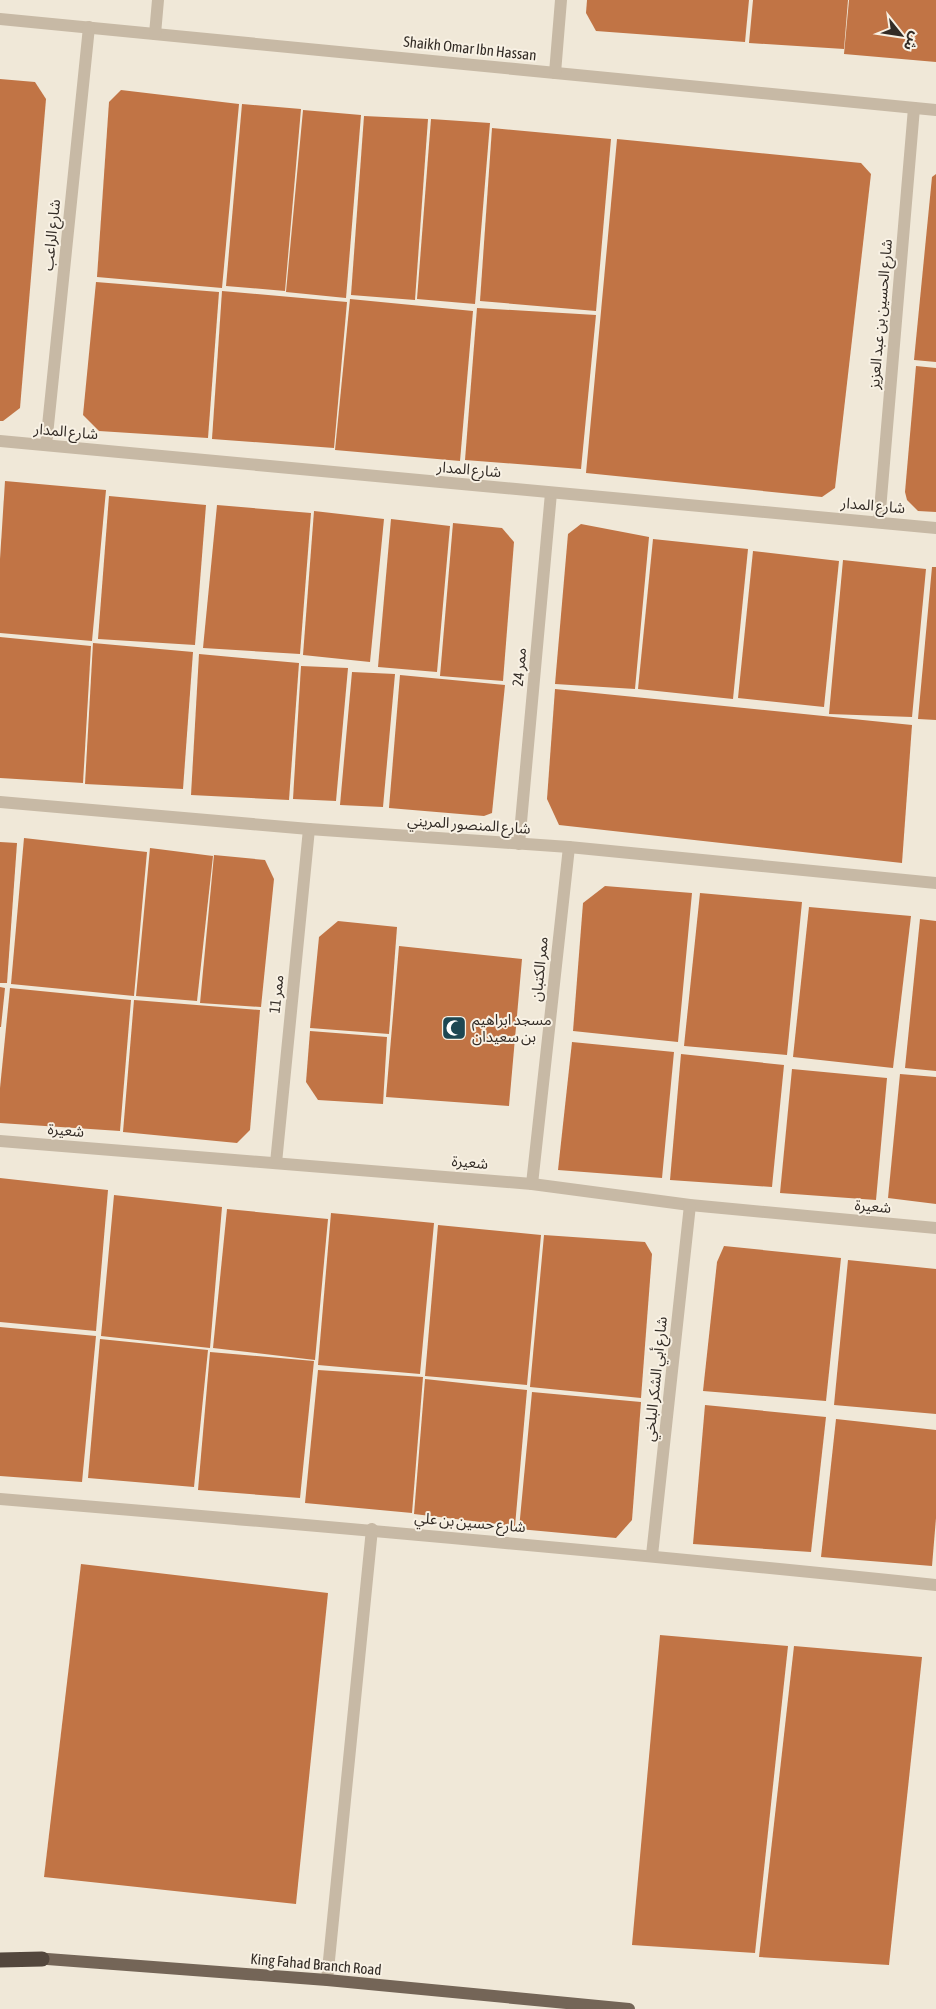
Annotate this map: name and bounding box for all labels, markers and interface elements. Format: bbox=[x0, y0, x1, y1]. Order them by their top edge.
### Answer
north arrow bbox=[876, 10, 926, 60]
text: ش bbox=[901, 29, 924, 54]
street label: Shaikh Omar Ibn Hassan bbox=[403, 33, 537, 63]
street label: شارع الراعب bbox=[39, 198, 67, 272]
street label: شارع الحسين بن عبد العزيز bbox=[865, 238, 899, 391]
street label: شارع المدار bbox=[32, 420, 99, 446]
street label: شارع المدار bbox=[435, 458, 502, 484]
street label: شارع المدار bbox=[839, 494, 906, 520]
street label: ممر 24 bbox=[509, 647, 530, 687]
street label: شارع المنصور المريني bbox=[406, 811, 532, 841]
street label: ممر الكتبان bbox=[527, 936, 552, 1002]
street label: ممر 11 bbox=[266, 974, 287, 1014]
place label: مسجد ابراهيم بن سعيدان bbox=[472, 1011, 552, 1046]
mosque icon: مسجد ابراهيم بن سعيدان bbox=[441, 1015, 467, 1041]
street label: شعيرة bbox=[47, 1120, 85, 1141]
street label: شعيرة bbox=[451, 1152, 489, 1173]
street label: شعيرة bbox=[854, 1196, 892, 1217]
street label: شارع أبي الشكر البلخي bbox=[640, 1315, 674, 1443]
street label: شارع حسين بن علي bbox=[413, 1509, 527, 1539]
street label: King Fahad Branch Road bbox=[250, 1950, 382, 1978]

